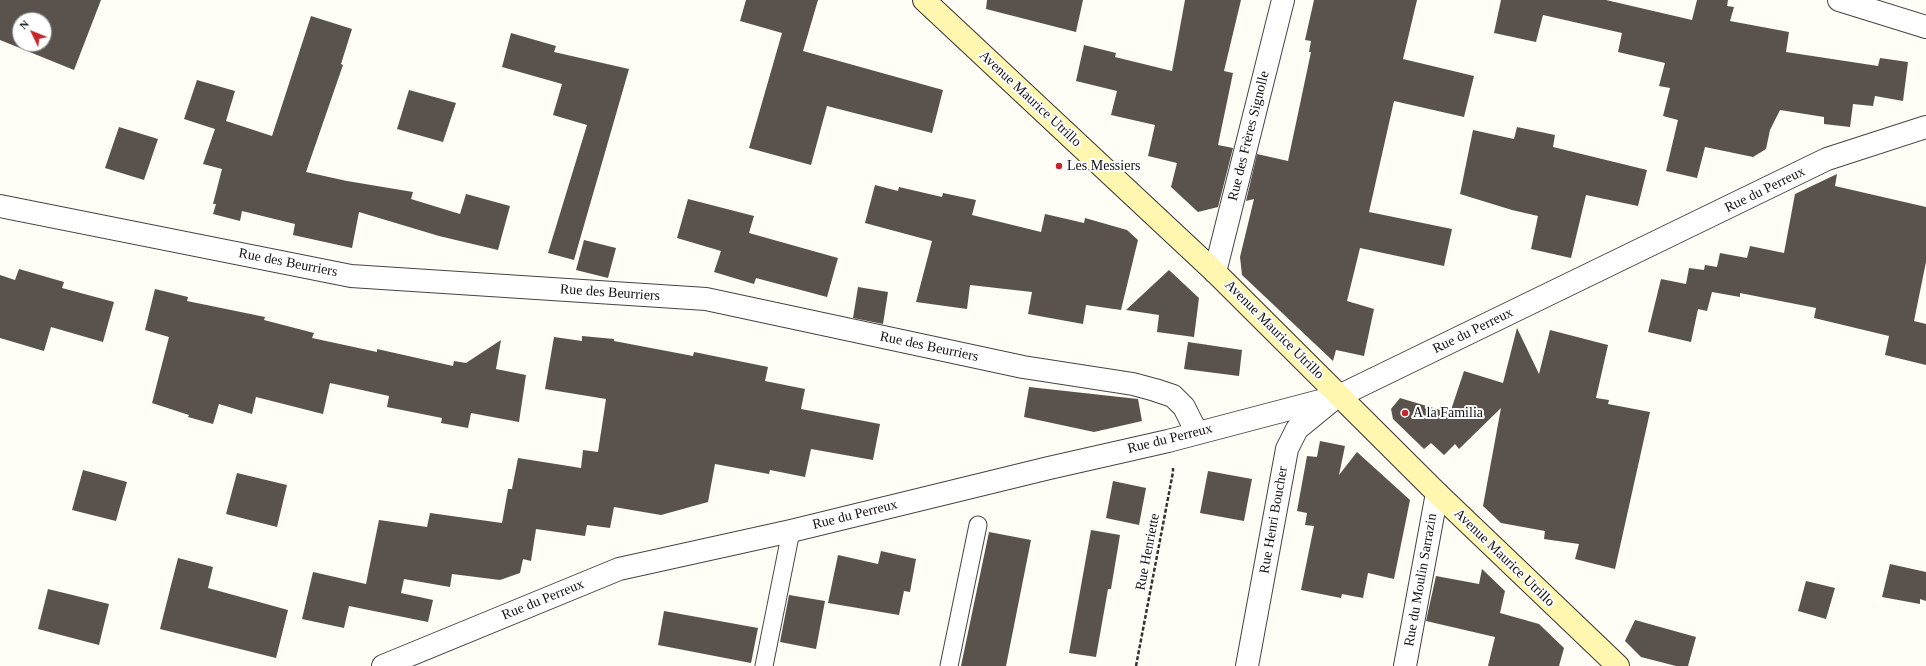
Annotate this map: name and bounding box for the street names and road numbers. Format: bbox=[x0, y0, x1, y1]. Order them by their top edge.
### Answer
street label: Avenue Maurice Utrillo bbox=[975, 47, 1085, 151]
street label: Rue des Frères Signolle bbox=[1225, 69, 1273, 203]
street label: Rue du Perreux bbox=[1722, 163, 1808, 217]
street label: Rue des Beurriers bbox=[237, 245, 339, 281]
street label: Avenue Maurice Utrillo bbox=[1221, 277, 1327, 383]
street label: Rue des Beurriers bbox=[559, 281, 661, 305]
street label: Rue du Perreux bbox=[1430, 304, 1516, 358]
street label: Rue des Beurriers bbox=[878, 328, 980, 366]
street label: Rue du Perreux bbox=[1126, 420, 1214, 458]
street label: Rue Henri Boucher bbox=[1256, 465, 1292, 575]
street label: Rue du Perreux bbox=[811, 496, 899, 534]
street label: Avenue Maurice Utrillo bbox=[1450, 506, 1558, 610]
street label: Rue Henriette bbox=[1132, 512, 1164, 592]
street label: Rue du Moulin Sarrazin bbox=[1401, 512, 1441, 648]
street label: Rue du Perreux bbox=[499, 576, 587, 624]

